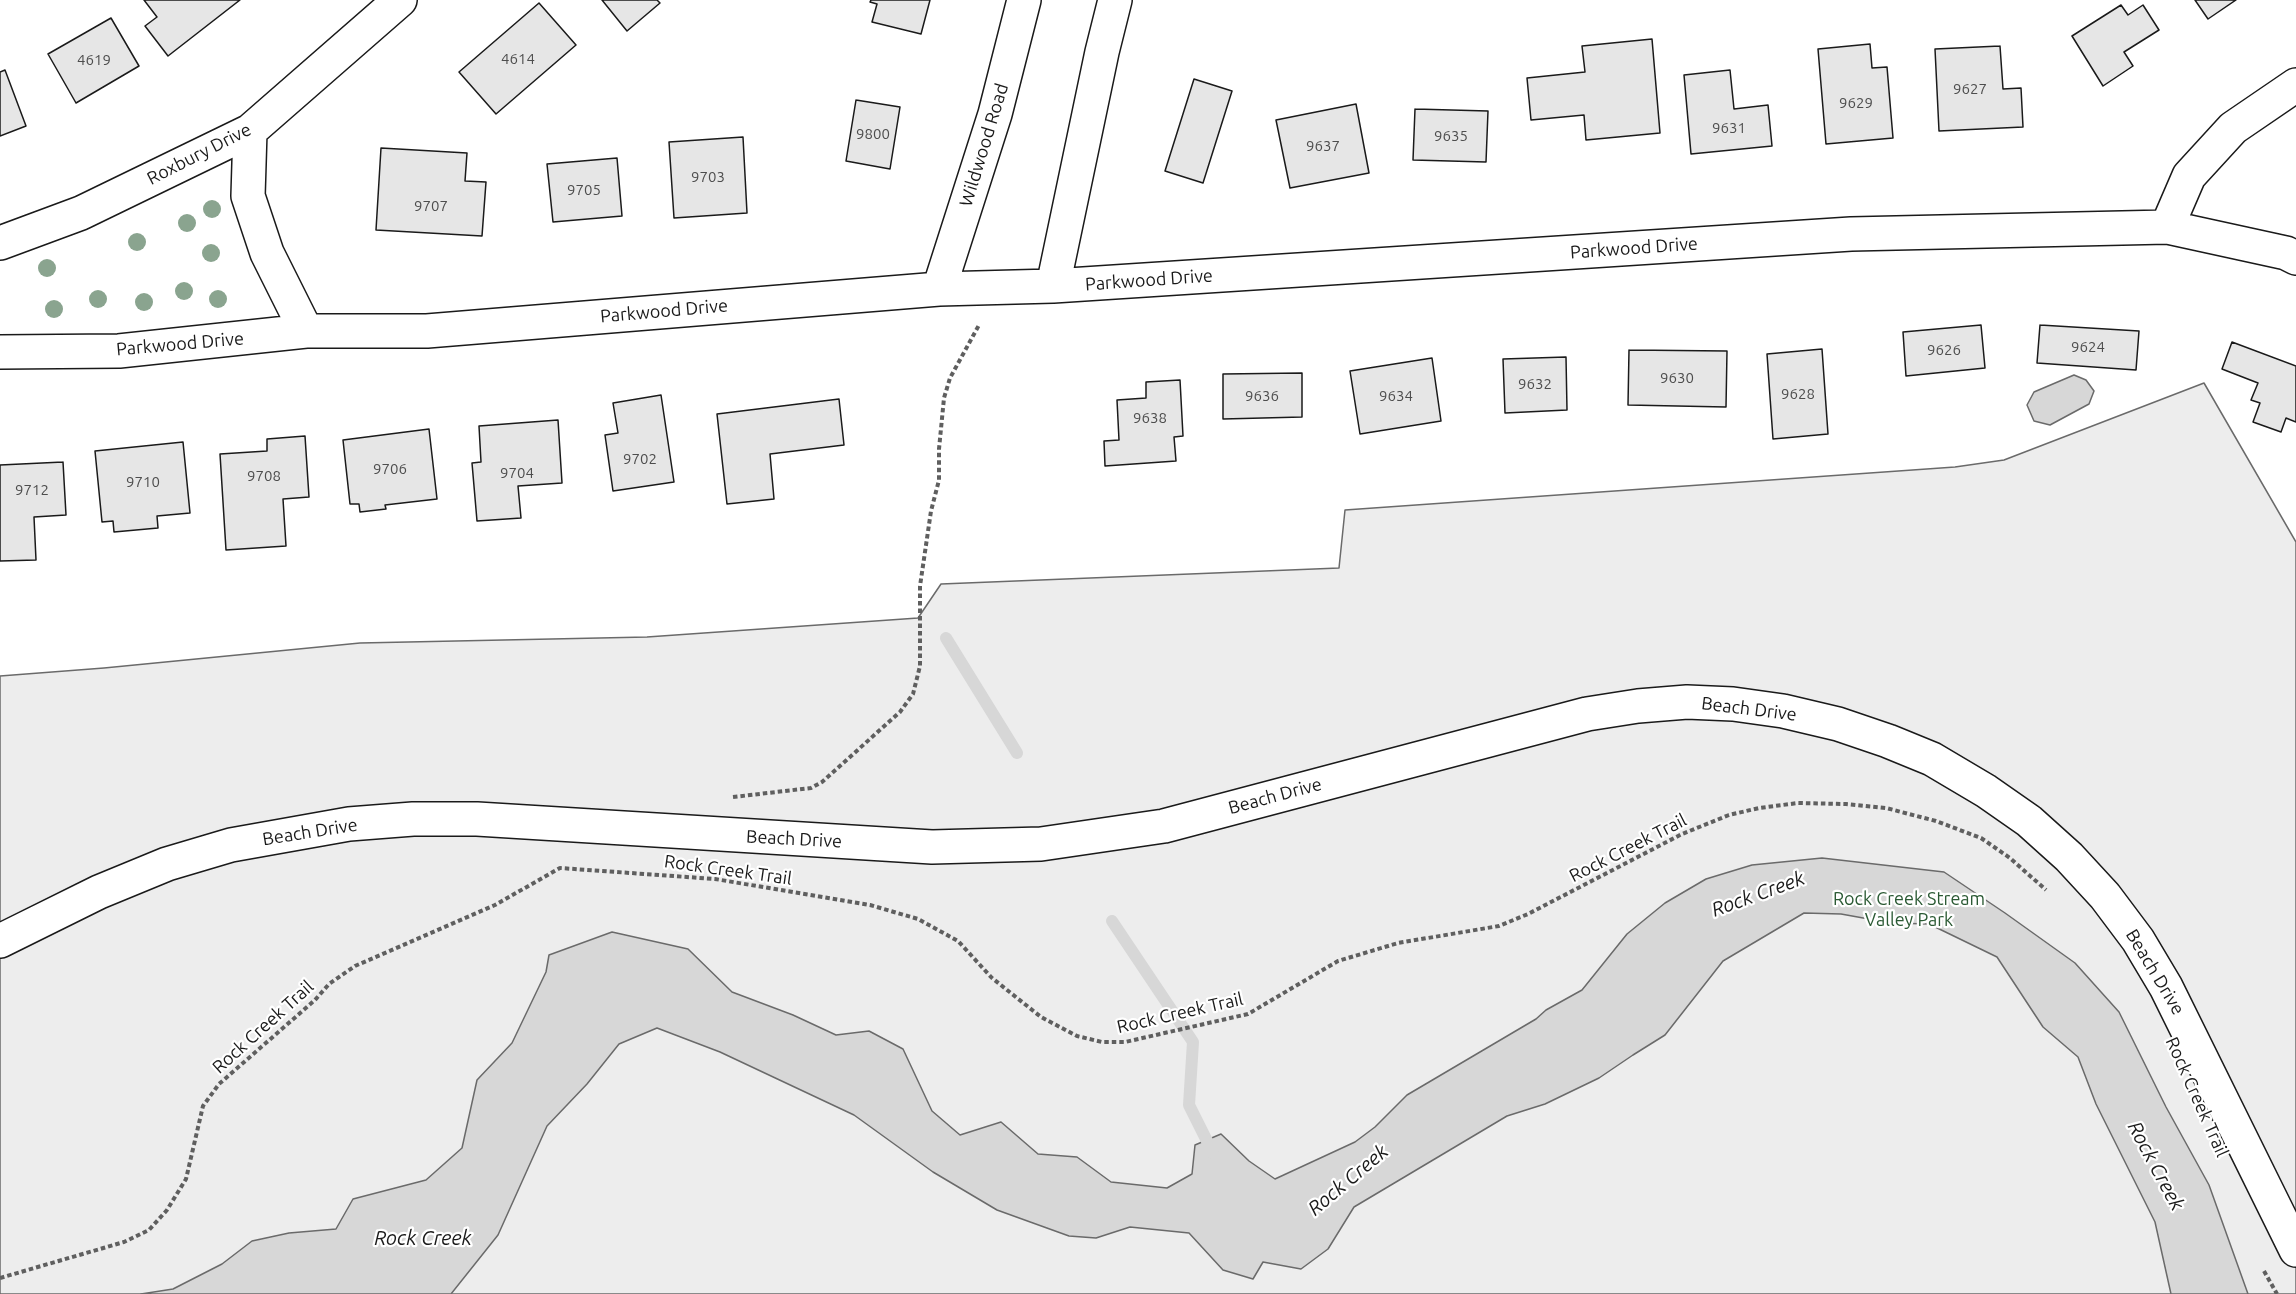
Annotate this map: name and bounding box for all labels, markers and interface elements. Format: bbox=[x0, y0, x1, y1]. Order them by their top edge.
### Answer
house number: 4614 bbox=[501, 50, 535, 68]
house number: 4619 bbox=[77, 51, 111, 69]
house number: 9627 bbox=[1953, 80, 1987, 98]
street label: Wildwood Road bbox=[955, 81, 1013, 209]
house number: 9629 bbox=[1839, 94, 1873, 112]
street label: Roxbury Drive bbox=[143, 119, 255, 189]
house number: 9631 bbox=[1712, 119, 1746, 137]
house number: 9800 bbox=[856, 125, 890, 143]
house number: 9635 bbox=[1434, 127, 1468, 145]
house number: 9637 bbox=[1306, 137, 1340, 155]
house number: 9703 bbox=[691, 168, 725, 186]
house number: 9705 bbox=[567, 181, 601, 199]
house number: 9707 bbox=[414, 197, 448, 215]
street label: Parkwood Drive bbox=[1569, 233, 1699, 263]
street label: Parkwood Drive bbox=[1084, 265, 1214, 295]
street label: Parkwood Drive bbox=[599, 295, 729, 327]
street label: Parkwood Drive bbox=[115, 328, 245, 360]
house number: 9624 bbox=[2071, 338, 2105, 356]
house number: 9626 bbox=[1927, 341, 1961, 359]
house number: 9630 bbox=[1660, 369, 1694, 387]
house number: 9632 bbox=[1518, 375, 1552, 393]
house number: 9628 bbox=[1781, 385, 1815, 403]
house number: 9636 bbox=[1245, 387, 1279, 405]
house number: 9634 bbox=[1379, 387, 1413, 405]
house number: 9638 bbox=[1133, 409, 1167, 427]
house number: 9702 bbox=[623, 450, 657, 468]
house number: 9706 bbox=[373, 460, 407, 478]
house number: 9704 bbox=[500, 464, 534, 482]
house number: 9708 bbox=[247, 467, 281, 485]
house number: 9710 bbox=[126, 473, 160, 491]
house number: 9712 bbox=[15, 481, 49, 499]
street label: Beach Drive bbox=[1700, 692, 1798, 726]
street label: Beach Drive bbox=[1226, 773, 1324, 819]
street label: Rock Creek Trail bbox=[1566, 809, 1690, 887]
street label: Beach Drive bbox=[261, 814, 359, 850]
street label: Beach Drive bbox=[746, 826, 842, 852]
street label: Rock Creek Trail bbox=[663, 850, 793, 890]
water label: Rock Creek bbox=[1708, 866, 1808, 922]
park label: Rock Creek Stream Valley Park bbox=[1833, 888, 1985, 930]
street label: Beach Drive bbox=[2121, 925, 2189, 1019]
street label: Rock Creek Trail bbox=[208, 976, 318, 1078]
street label: Rock Creek Trail bbox=[1115, 988, 1245, 1038]
street label: Rock Creek Trail bbox=[2161, 1034, 2233, 1160]
water label: Rock Creek bbox=[2122, 1117, 2190, 1215]
water label: Rock Creek bbox=[1303, 1139, 1393, 1221]
water label: Rock Creek bbox=[374, 1226, 472, 1250]

